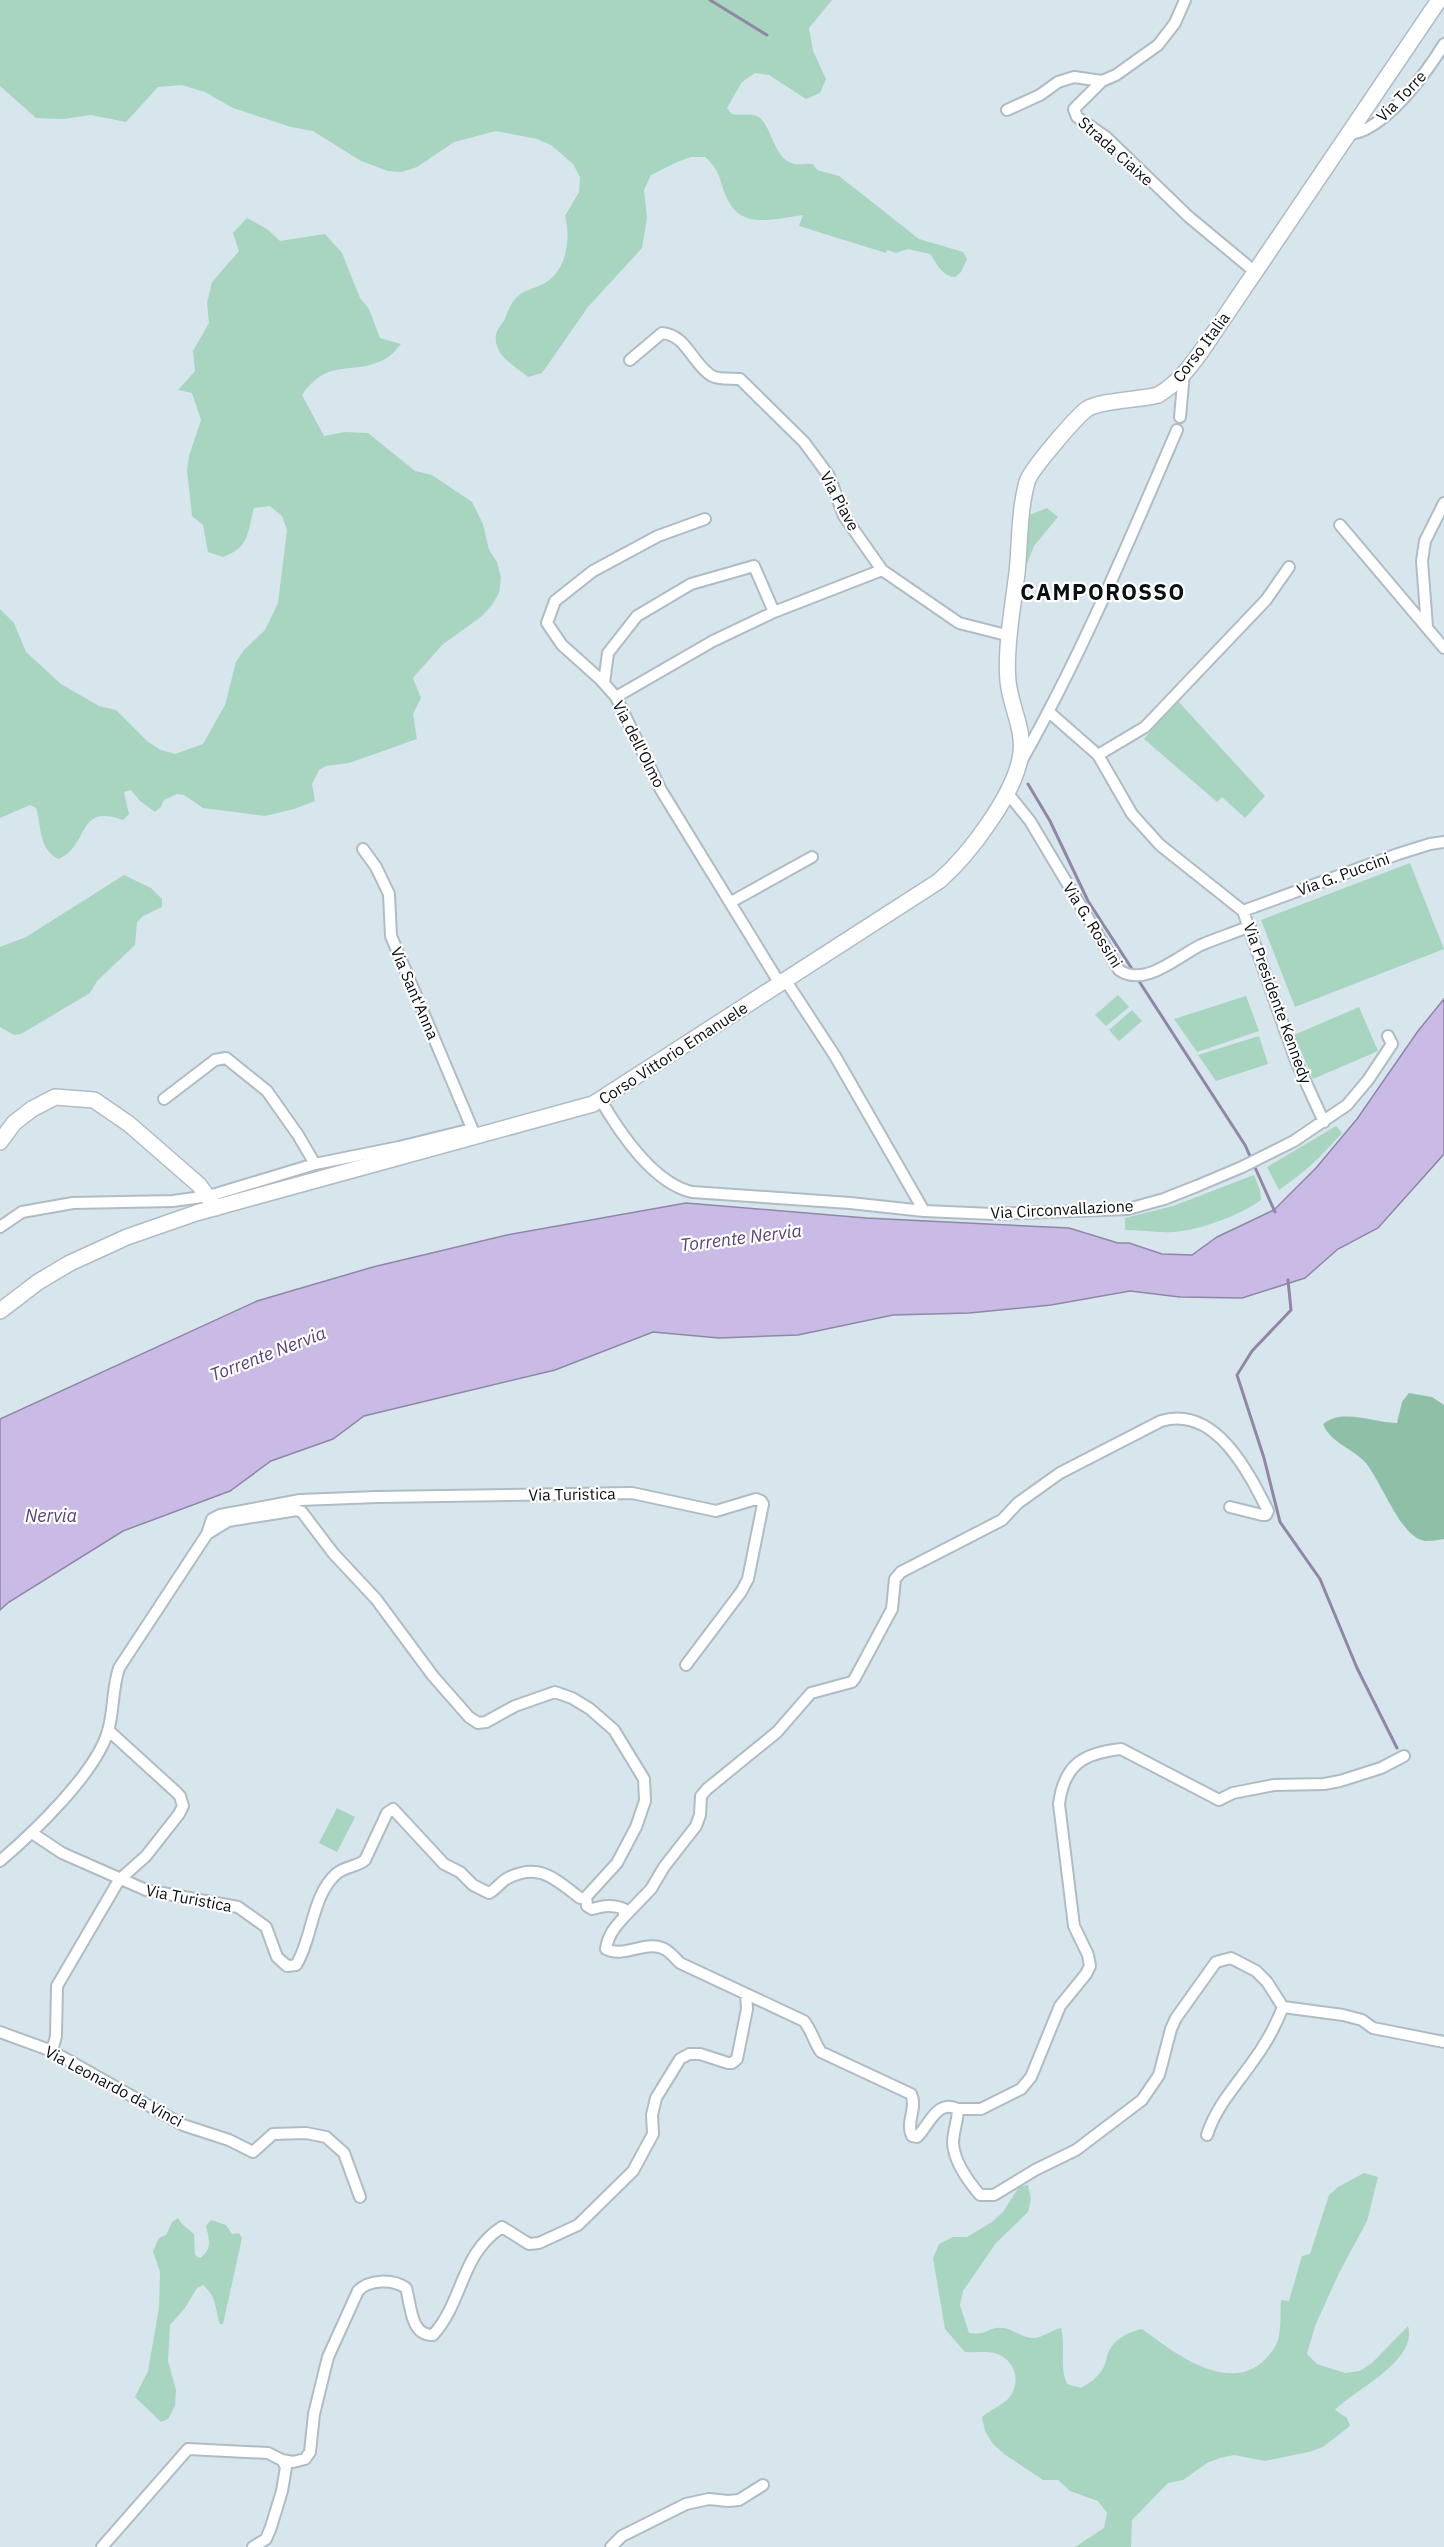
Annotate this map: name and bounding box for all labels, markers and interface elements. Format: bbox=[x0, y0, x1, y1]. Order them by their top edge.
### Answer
street label: Via Torre bbox=[1372, 66, 1430, 126]
street label: Strada Ciaixe bbox=[1074, 112, 1158, 190]
street label: Corso Italia bbox=[1168, 308, 1234, 386]
street label: Via Piave bbox=[816, 468, 864, 534]
district label: CAMPOROSSO bbox=[1020, 577, 1186, 606]
street label: Via dell'Olmo bbox=[609, 697, 670, 791]
street label: Via G. Puccini bbox=[1294, 848, 1392, 900]
street label: Via G. Rossini bbox=[1059, 879, 1127, 971]
street label: Via Presidente Kennedy bbox=[1240, 920, 1316, 1086]
street label: Via Sant'Anna bbox=[387, 944, 444, 1043]
street label: Corso Vittorio Emanuele bbox=[595, 997, 751, 1109]
street label: Via Circonvallazione bbox=[990, 1195, 1134, 1223]
water label: Torrente Nervia bbox=[679, 1219, 803, 1256]
water label: Torrente Nervia bbox=[207, 1321, 329, 1386]
street label: Via Turistica bbox=[528, 1483, 616, 1505]
water label: Nervia bbox=[25, 1504, 77, 1527]
street label: Via Turistica bbox=[144, 1880, 234, 1916]
street label: Via Leonardo da Vinci bbox=[42, 2041, 186, 2131]

